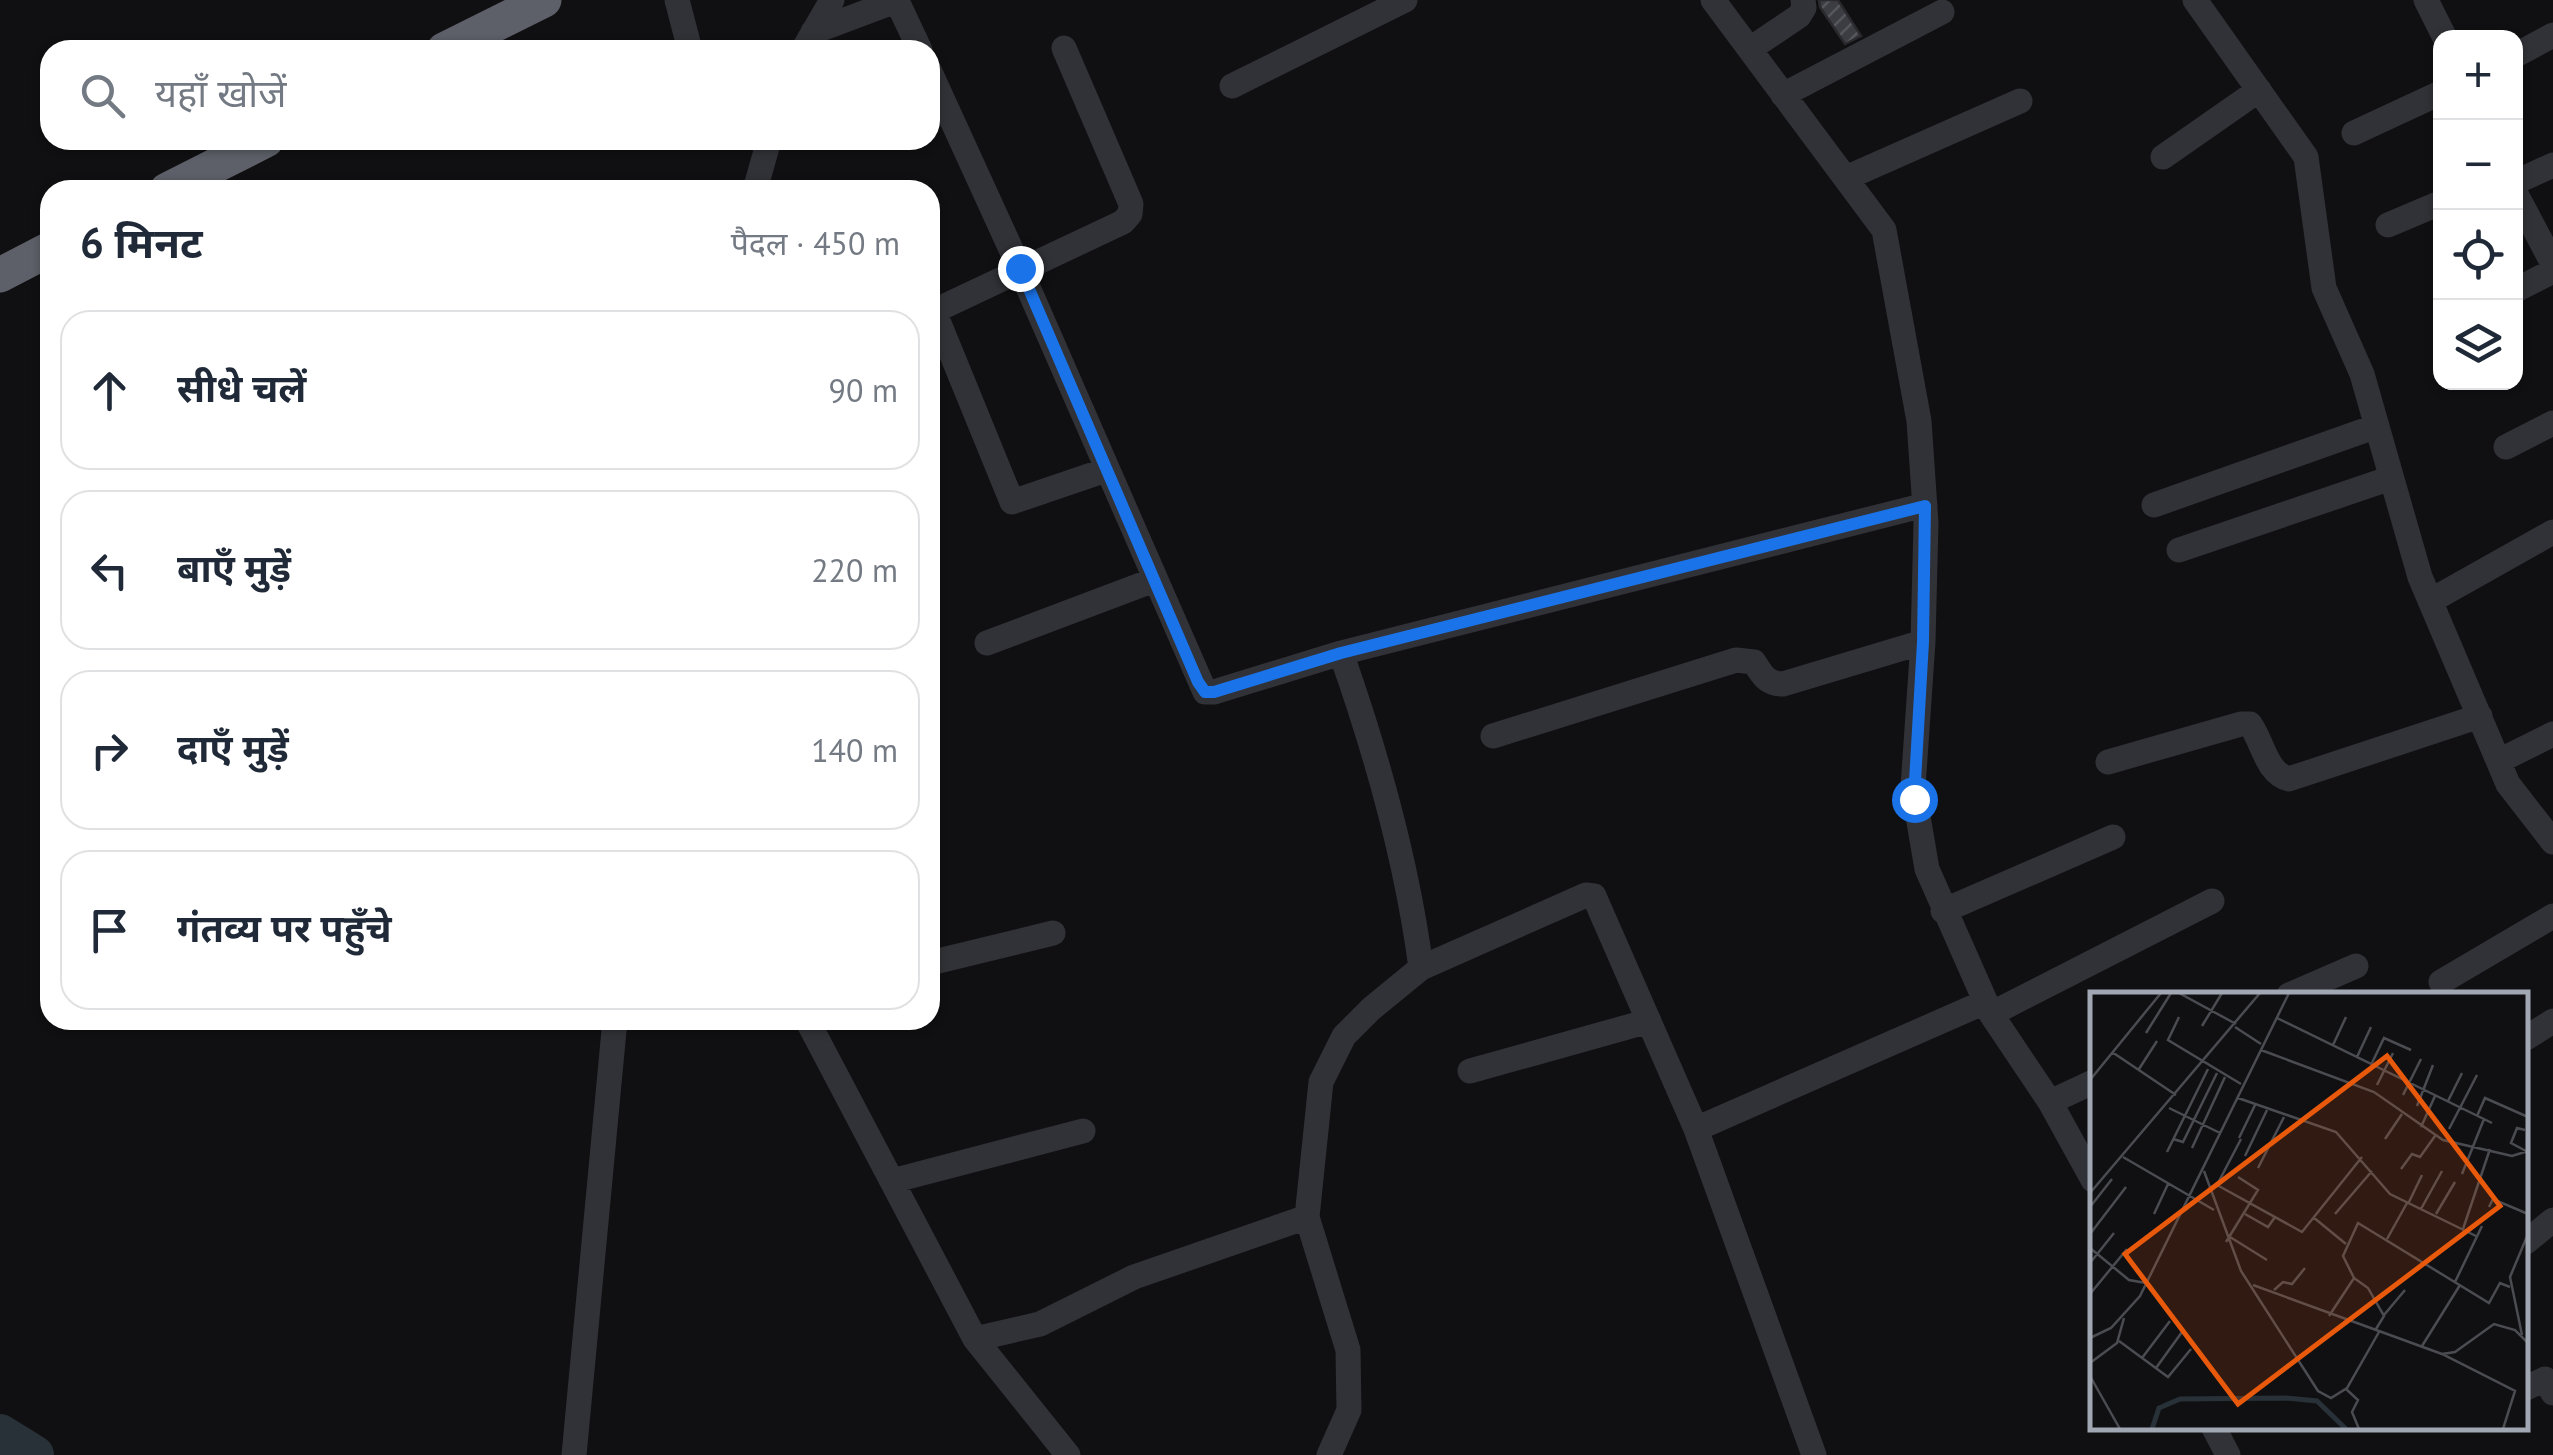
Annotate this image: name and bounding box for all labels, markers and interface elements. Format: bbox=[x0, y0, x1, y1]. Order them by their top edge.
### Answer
map controls bbox=[2433, 30, 2523, 390]
button: + bbox=[2433, 30, 2523, 120]
search box bbox=[40, 40, 940, 150]
icon: search bbox=[75, 68, 130, 123]
text: यहाँ खोजें bbox=[155, 68, 286, 117]
button: − bbox=[2433, 120, 2523, 210]
button: locate bbox=[2433, 210, 2523, 300]
text: 6 मिनट bbox=[80, 215, 203, 270]
text: पैदल · 450 m bbox=[731, 222, 900, 264]
route end bbox=[998, 246, 1044, 292]
button: layers bbox=[2433, 300, 2523, 390]
icon: ahead bbox=[82, 363, 137, 418]
text: सीधे चलें bbox=[177, 363, 306, 412]
text: 90 m bbox=[829, 369, 898, 411]
icon: left bbox=[82, 543, 137, 598]
text: बाएँ मुड़ें bbox=[177, 543, 291, 592]
text: 220 m bbox=[811, 549, 898, 591]
icon: right bbox=[82, 723, 137, 778]
text: दाएँ मुड़ें bbox=[177, 723, 289, 772]
text: 140 m bbox=[811, 729, 898, 771]
route start bbox=[1892, 777, 1938, 823]
icon: arrive bbox=[82, 903, 137, 958]
text: गंतव्य पर पहुँचे bbox=[177, 903, 392, 952]
inset map bbox=[2090, 992, 2528, 1430]

